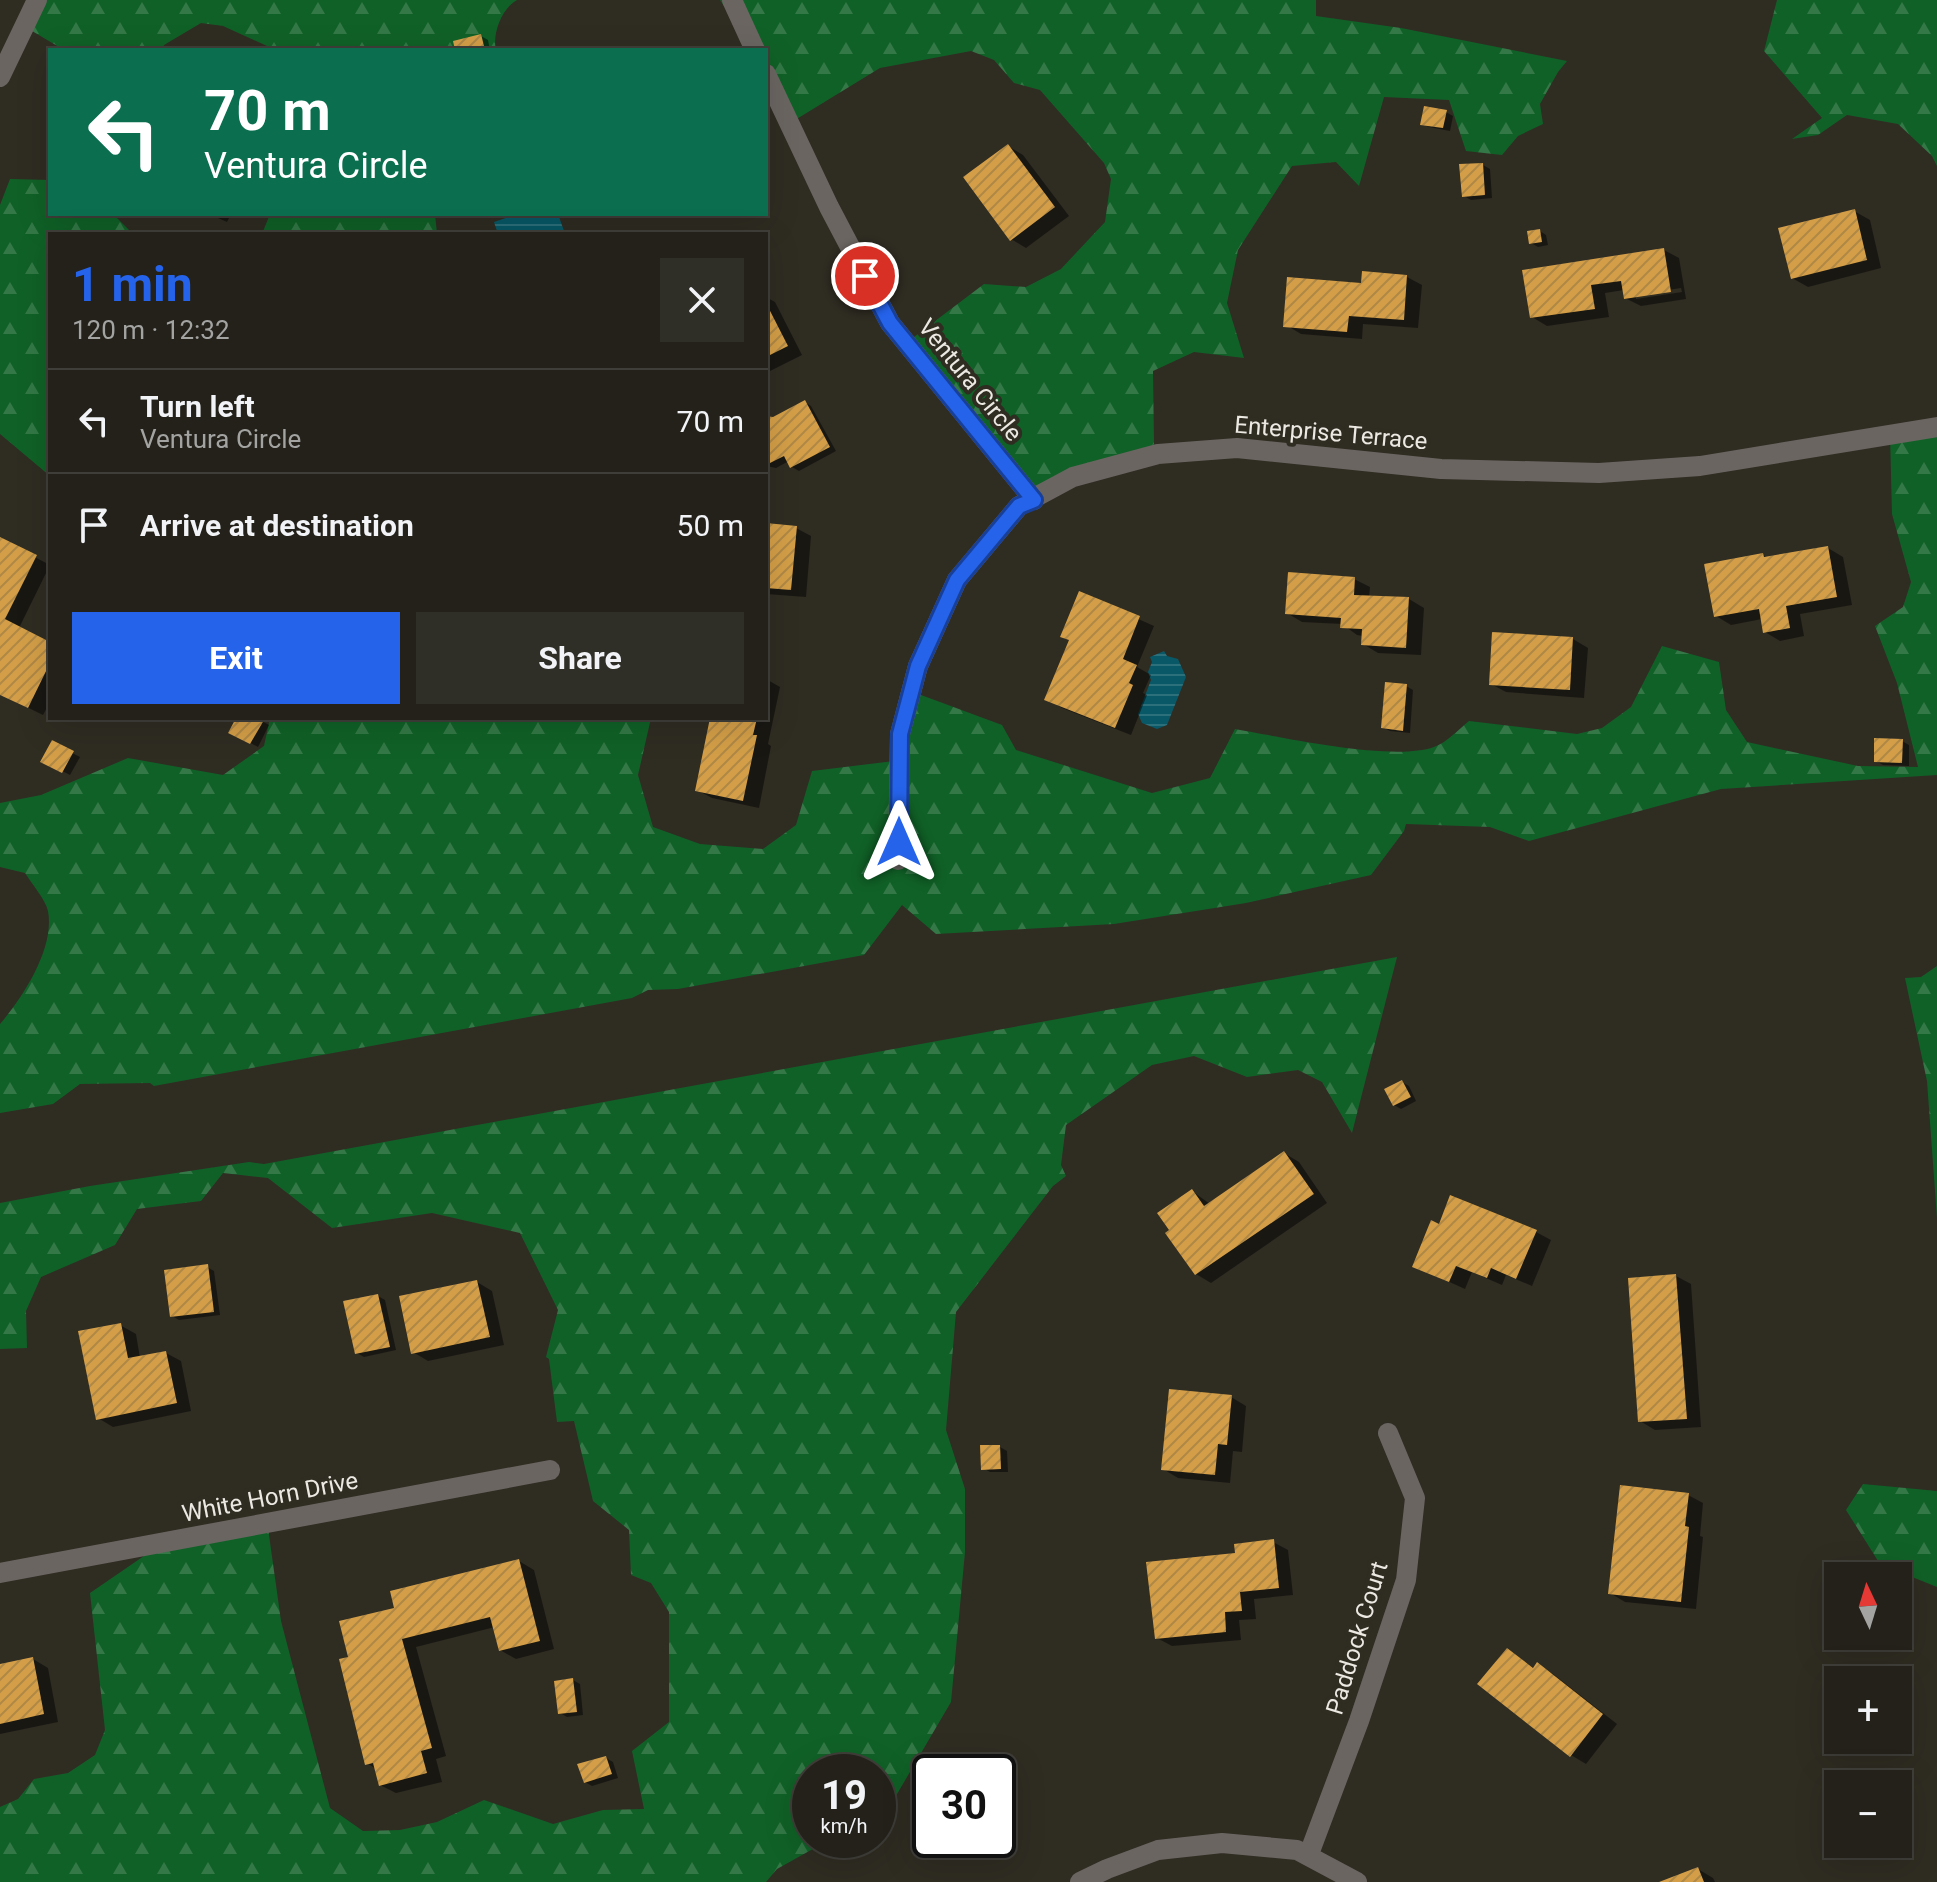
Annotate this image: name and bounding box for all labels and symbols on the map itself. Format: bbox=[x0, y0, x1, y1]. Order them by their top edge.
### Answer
pin bbox=[831, 242, 899, 310]
street label: Ventura Circle bbox=[912, 313, 1028, 447]
street label: Enterprise Terrace bbox=[1233, 411, 1429, 455]
position arrow bbox=[857, 800, 941, 884]
street label: White Horn Drive bbox=[179, 1466, 361, 1528]
street label: Paddock Court bbox=[1320, 1558, 1394, 1718]
north arrow bbox=[1824, 1562, 1912, 1650]
speed limit sign: 30 bbox=[912, 1754, 1016, 1858]

